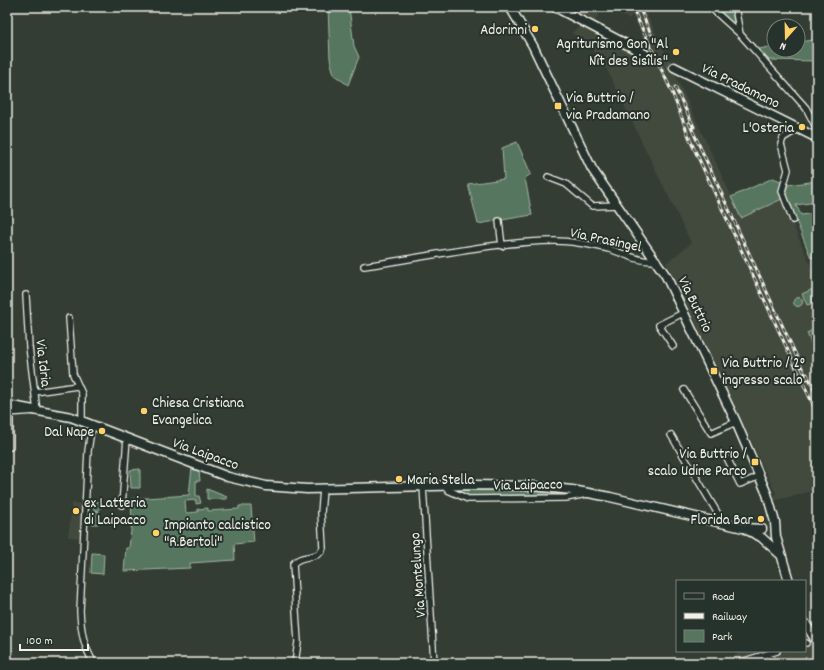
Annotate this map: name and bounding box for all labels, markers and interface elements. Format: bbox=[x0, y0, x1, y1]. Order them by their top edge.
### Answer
north arrow bbox=[766, 18, 806, 58]
place label: Adorinni bbox=[480, 20, 527, 42]
marker: Adorinni bbox=[530, 24, 540, 34]
place label: Agriturismo Gon "Al Nît des Sisîlis" bbox=[556, 34, 668, 73]
text: N bbox=[777, 37, 789, 54]
marker: Agriturismo Gon "Al Nît des Sisîlis" bbox=[671, 47, 681, 57]
street label: Via Pradamano bbox=[697, 58, 783, 115]
place label: Via Buttrio / via Pradamano bbox=[566, 88, 650, 127]
marker: Via Buttrio / via Pradamano bbox=[553, 101, 563, 111]
place label: L'Osteria bbox=[743, 118, 795, 140]
marker: L'Osteria bbox=[797, 122, 807, 132]
street label: Via Prasingel bbox=[568, 223, 644, 259]
street label: Via Buttrio bbox=[671, 273, 717, 337]
street label: Via Idria bbox=[28, 338, 56, 389]
place label: Via Buttrio / 2° ingresso scalo bbox=[722, 353, 805, 392]
marker: Via Buttrio / 2° ingresso scalo bbox=[709, 366, 719, 376]
place label: Chiesa Cristiana Evangelica bbox=[152, 393, 245, 432]
marker: Chiesa Cristiana Evangelica bbox=[139, 406, 149, 416]
place label: Dal Nape bbox=[44, 422, 94, 444]
marker: Dal Nape bbox=[97, 426, 107, 436]
street label: Via Laipacco bbox=[169, 433, 242, 477]
place label: Via Buttrio / scalo Udine Parco bbox=[648, 444, 747, 483]
marker: Via Buttrio / scalo Udine Parco bbox=[750, 457, 760, 467]
place label: Maria Stella bbox=[407, 470, 475, 492]
marker: Maria Stella bbox=[394, 474, 404, 484]
street label: Via Laipacco bbox=[493, 474, 563, 498]
place label: ex Latteria di Laipacco bbox=[84, 493, 147, 532]
marker: ex Latteria di Laipacco bbox=[71, 506, 81, 516]
place label: Florida Bar bbox=[691, 510, 753, 532]
marker: Florida Bar bbox=[756, 514, 766, 524]
place label: Impianto calcistico "R.Bertoli" bbox=[164, 515, 271, 554]
marker: Impianto calcistico "R.Bertoli" bbox=[151, 528, 161, 538]
street label: Via Montelungo bbox=[405, 531, 433, 618]
legend bbox=[676, 580, 806, 652]
text: Road bbox=[712, 589, 734, 606]
text: Railway bbox=[712, 609, 748, 626]
scale bar bbox=[20, 626, 88, 652]
text: Park bbox=[712, 629, 733, 646]
text: 100 m bbox=[26, 633, 53, 650]

